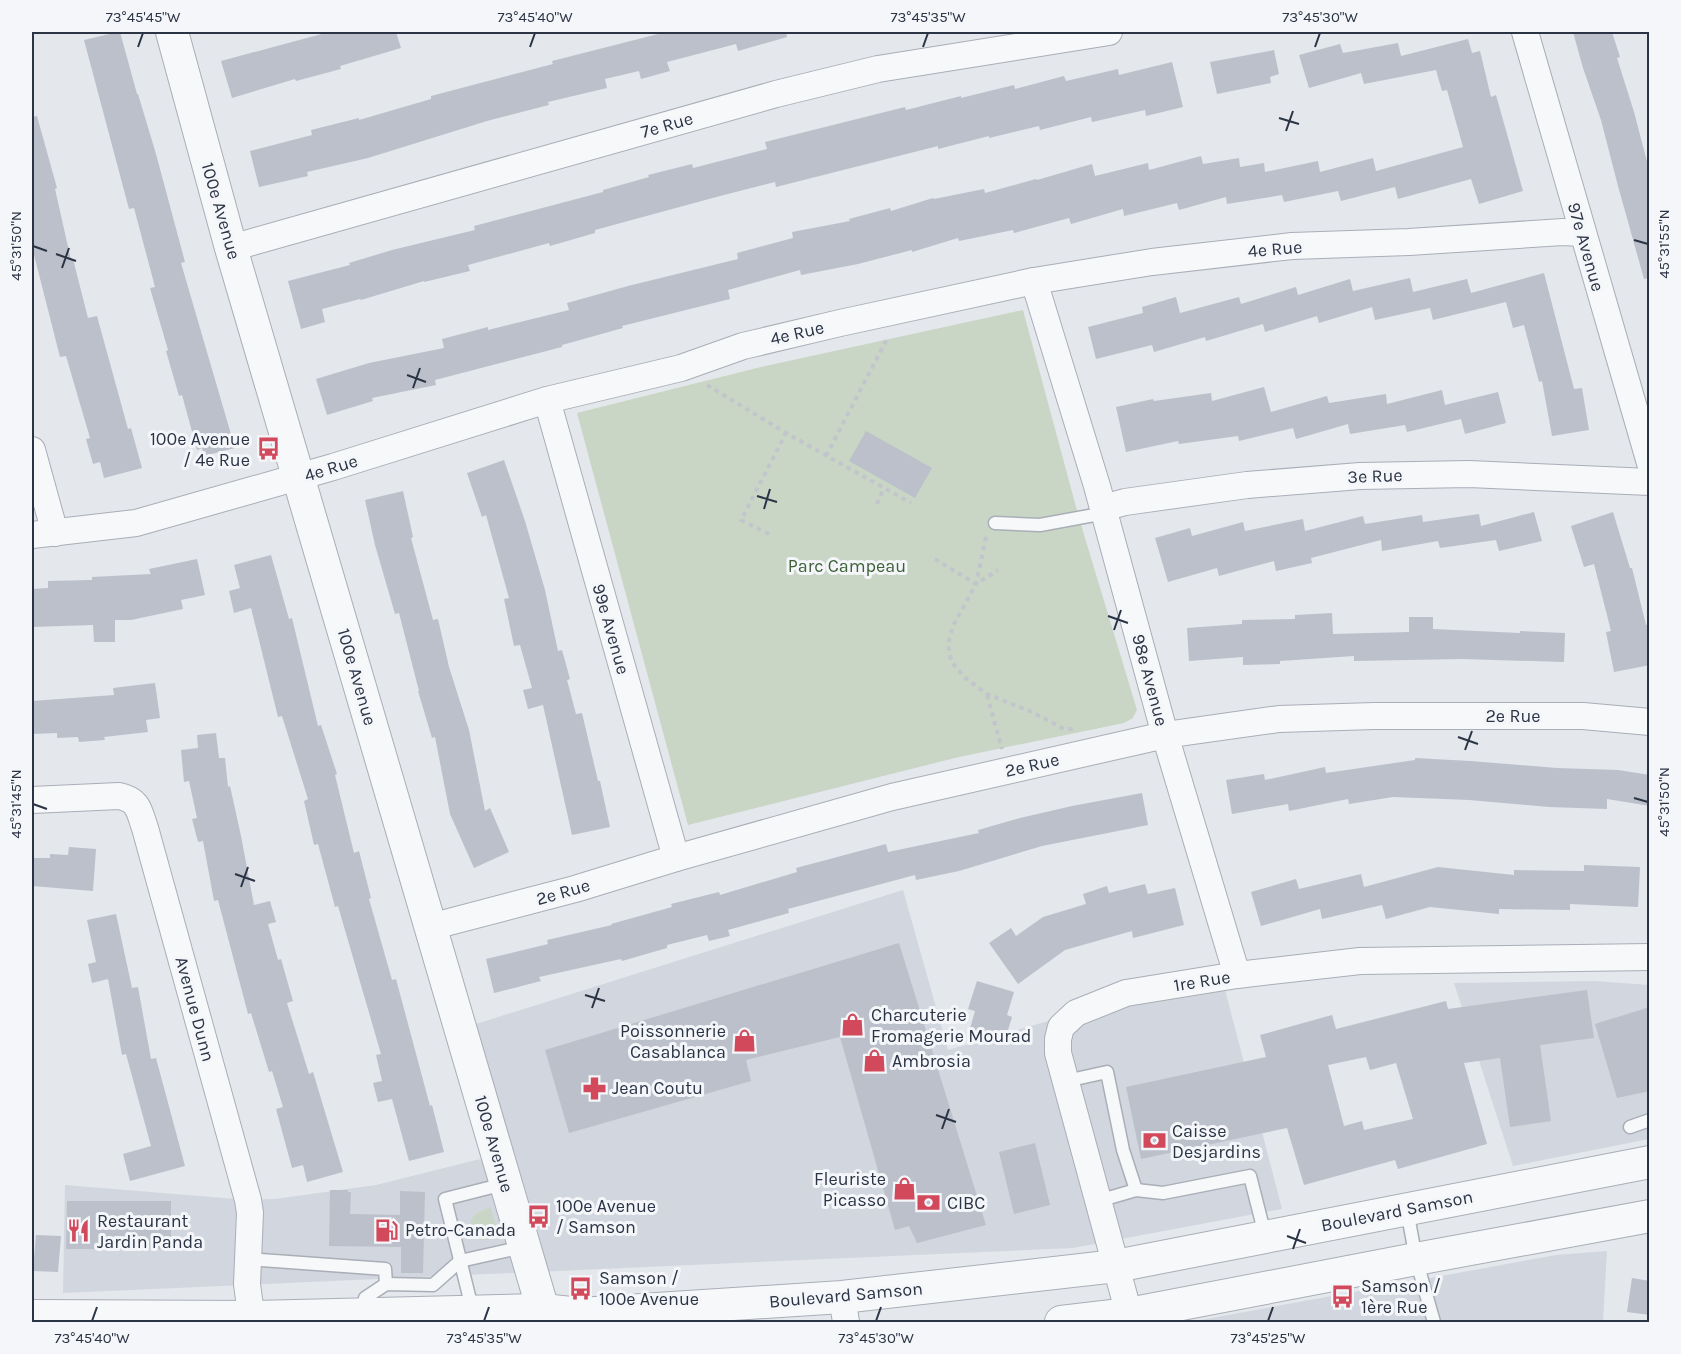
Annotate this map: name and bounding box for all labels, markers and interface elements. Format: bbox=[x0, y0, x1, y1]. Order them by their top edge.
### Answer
text: 73°45'45"W bbox=[106, 8, 181, 26]
text: 73°45'40"W bbox=[497, 8, 573, 26]
text: 73°45'35"W bbox=[890, 8, 966, 26]
text: 73°45'30"W bbox=[1282, 8, 1358, 26]
street label: 7e Rue bbox=[638, 107, 696, 143]
street label: 100e Avenue bbox=[197, 160, 245, 262]
street label: 97e Avenue bbox=[1563, 200, 1609, 294]
text: 45°31'55"N bbox=[1655, 209, 1673, 279]
text: 45°31'50"N bbox=[7, 211, 25, 281]
street label: 4e Rue bbox=[1247, 236, 1303, 262]
street label: 4e Rue bbox=[768, 316, 826, 350]
place label: 100e Avenue / 4e Rue bbox=[150, 428, 250, 471]
bus stop icon: 100e Avenue / 4e Rue bbox=[255, 436, 281, 462]
street label: 4e Rue bbox=[302, 449, 360, 487]
street label: 3e Rue bbox=[1347, 464, 1403, 488]
park label: Parc Campeau bbox=[788, 555, 906, 577]
street label: 99e Avenue bbox=[588, 581, 634, 677]
street label: 100e Avenue bbox=[333, 626, 381, 728]
street label: 98e Avenue bbox=[1127, 632, 1173, 728]
street label: 2e Rue bbox=[1485, 705, 1541, 727]
street label: 2e Rue bbox=[1003, 748, 1061, 782]
text: 45°31'50"N bbox=[1655, 767, 1673, 837]
text: 45°31'45"N bbox=[7, 769, 25, 839]
street label: 2e Rue bbox=[533, 874, 593, 910]
street label: Avenue Dunn bbox=[170, 954, 220, 1064]
street label: 1re Rue bbox=[1172, 966, 1232, 996]
place label: Charcuterie Fromagerie Mourad bbox=[871, 1004, 1031, 1047]
shop icon: Charcuterie Fromagerie Mourad bbox=[840, 1012, 866, 1038]
place label: Poissonnerie Casablanca bbox=[620, 1020, 726, 1063]
shop icon: Poissonnerie Casablanca bbox=[731, 1028, 757, 1054]
shop icon: Ambrosia bbox=[861, 1048, 887, 1074]
place label: Ambrosia bbox=[892, 1050, 971, 1072]
pharmacy icon: Jean Coutu bbox=[581, 1075, 607, 1101]
place label: Jean Coutu bbox=[612, 1077, 703, 1099]
street label: 100e Avenue bbox=[470, 1093, 518, 1195]
place label: Caisse Desjardins bbox=[1172, 1120, 1261, 1163]
bank icon: Caisse Desjardins bbox=[1141, 1128, 1167, 1154]
place label: Fleuriste Picasso bbox=[814, 1168, 886, 1211]
shop icon: Fleuriste Picasso bbox=[891, 1176, 917, 1202]
street label: Boulevard Samson bbox=[1319, 1185, 1475, 1237]
bank icon: CIBC bbox=[916, 1190, 942, 1216]
place label: CIBC bbox=[947, 1192, 985, 1214]
place label: 100e Avenue / Samson bbox=[556, 1195, 656, 1238]
bus stop icon: 100e Avenue / Samson bbox=[525, 1203, 551, 1229]
place label: Restaurant Jardin Panda bbox=[97, 1210, 203, 1253]
fuel station icon: Petro-Canada bbox=[374, 1217, 400, 1243]
restaurant icon: Restaurant Jardin Panda bbox=[66, 1218, 92, 1244]
place label: Petro-Canada bbox=[405, 1219, 516, 1241]
place label: Samson / 100e Avenue bbox=[599, 1267, 699, 1310]
bus stop icon: Samson / 100e Avenue bbox=[568, 1275, 594, 1301]
place label: Samson / 1ère Rue bbox=[1361, 1275, 1441, 1318]
street label: Boulevard Samson bbox=[768, 1277, 924, 1313]
bus stop icon: Samson / 1ère Rue bbox=[1330, 1283, 1356, 1309]
text: 73°45'40"W bbox=[54, 1329, 130, 1347]
text: 73°45'35"W bbox=[446, 1329, 522, 1347]
text: 73°45'30"W bbox=[838, 1329, 914, 1347]
text: 73°45'25"W bbox=[1230, 1329, 1306, 1347]

